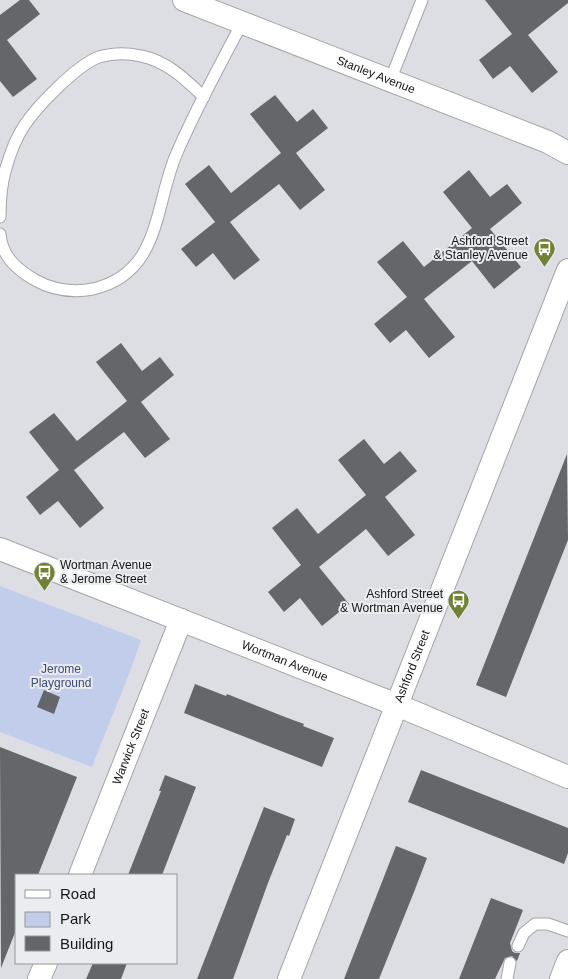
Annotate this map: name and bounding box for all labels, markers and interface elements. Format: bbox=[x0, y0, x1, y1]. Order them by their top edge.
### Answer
street label: Stanley Avenue bbox=[335, 53, 418, 97]
place label: Ashford Street & Stanley Avenue bbox=[433, 234, 529, 262]
bus stop icon: Ashford Street & Stanley Avenue bbox=[532, 236, 556, 267]
place label: Wortman Avenue & Jerome Street bbox=[60, 558, 152, 586]
bus stop icon: Wortman Avenue & Jerome Street bbox=[32, 560, 56, 591]
place label: Ashford Street & Wortman Avenue bbox=[340, 587, 444, 615]
bus stop icon: Ashford Street & Wortman Avenue bbox=[447, 589, 471, 620]
street label: Ashford Street bbox=[391, 627, 433, 705]
street label: Wortman Avenue bbox=[240, 638, 330, 684]
park label: Jerome Playground bbox=[31, 662, 91, 690]
street label: Warwick Street bbox=[110, 706, 152, 787]
legend bbox=[15, 874, 178, 964]
text: Road bbox=[60, 885, 96, 902]
text: Park bbox=[60, 910, 91, 927]
text: Building bbox=[60, 935, 113, 952]

